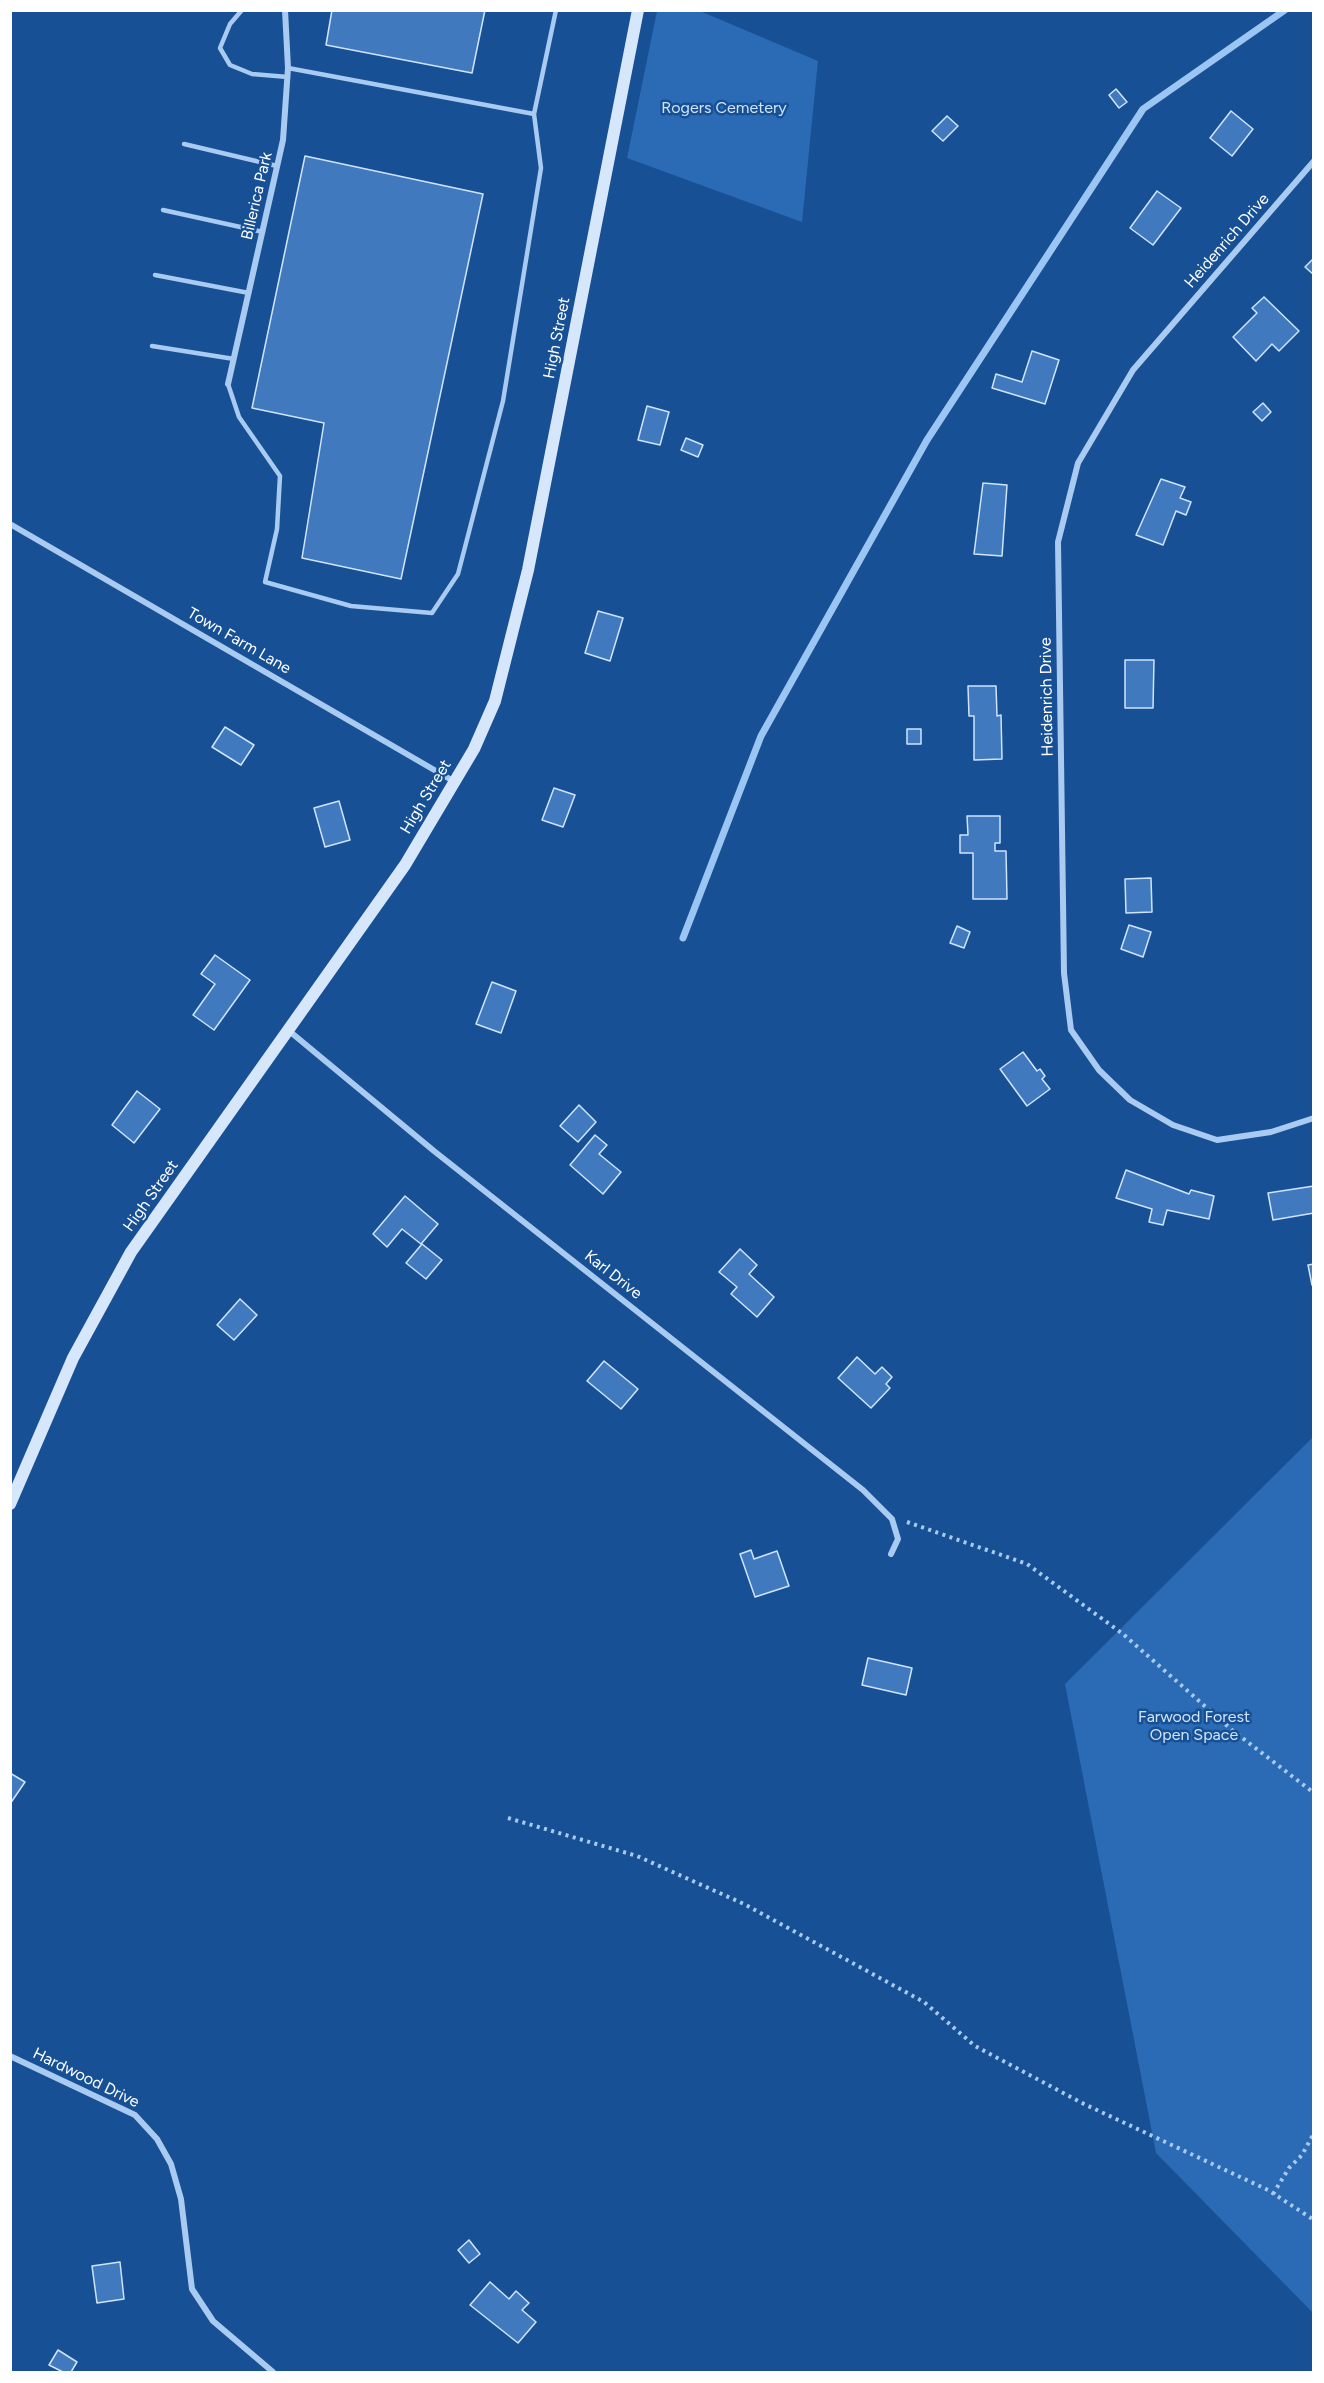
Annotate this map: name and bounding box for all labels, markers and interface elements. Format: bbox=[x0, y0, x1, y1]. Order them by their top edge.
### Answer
park label: Rogers Cemetery bbox=[661, 98, 787, 118]
street label: Billerica Park bbox=[238, 150, 276, 242]
street label: Heidenrich Drive bbox=[1181, 190, 1273, 292]
street label: High Street bbox=[540, 296, 574, 380]
street label: Town Farm Lane bbox=[184, 604, 294, 678]
street label: Heidenrich Drive bbox=[1036, 637, 1058, 757]
street label: High Street bbox=[396, 757, 456, 837]
street label: High Street bbox=[119, 1157, 183, 1235]
street label: Karl Drive bbox=[580, 1247, 646, 1303]
park label: Farwood Forest Open Space bbox=[1138, 1707, 1250, 1745]
street label: Hardwood Drive bbox=[30, 2044, 142, 2112]

